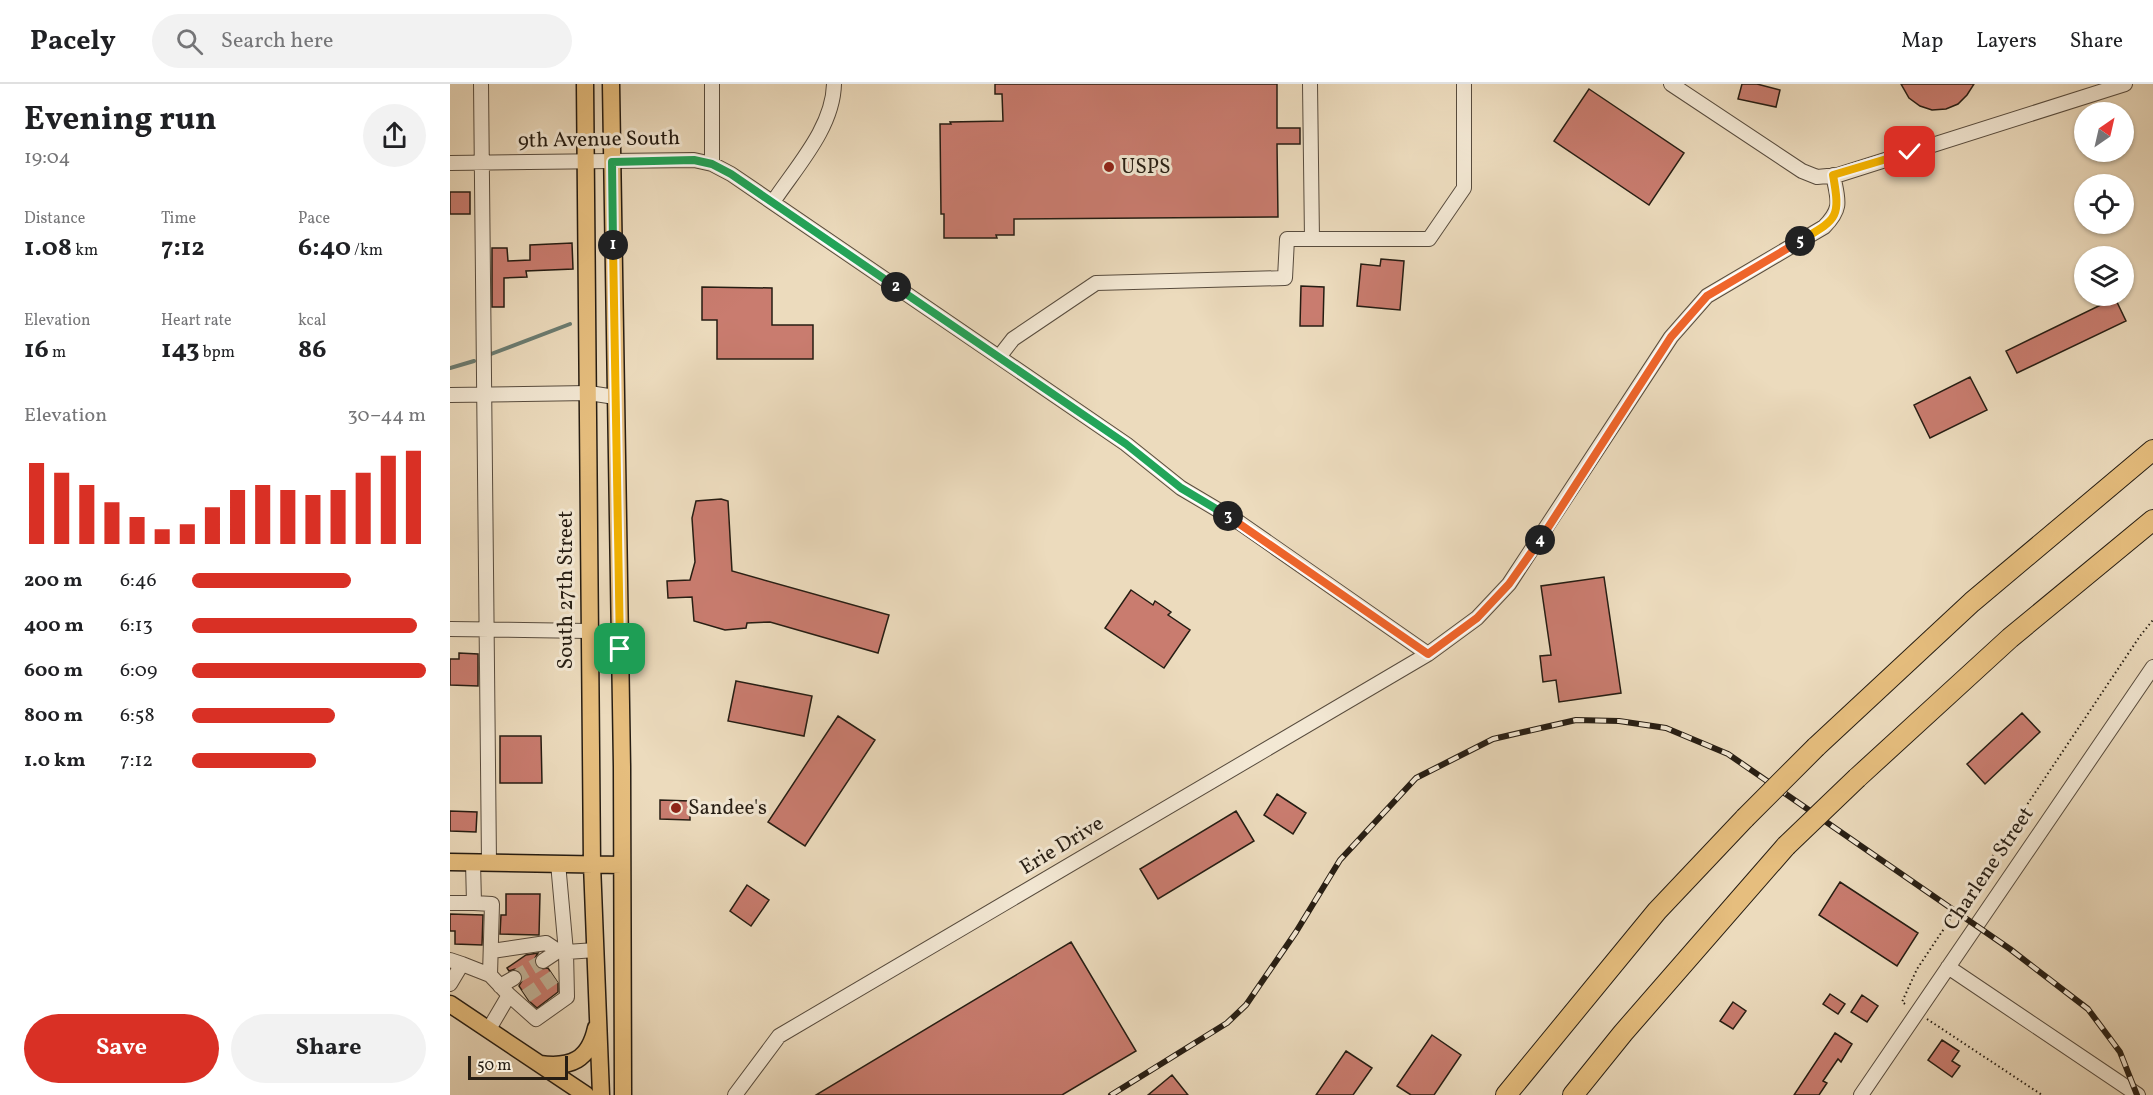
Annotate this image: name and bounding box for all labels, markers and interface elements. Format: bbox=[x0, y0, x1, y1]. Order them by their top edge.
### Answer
search box bbox=[152, 14, 572, 68]
text: Pacely bbox=[30, 22, 116, 61]
icon: search bbox=[173, 25, 206, 58]
text: Search here bbox=[221, 26, 334, 57]
text: Map bbox=[1901, 27, 1943, 56]
text: Layers bbox=[1976, 27, 2037, 56]
text: Share bbox=[2070, 27, 2123, 56]
text: Evening run bbox=[24, 98, 217, 144]
north arrow bbox=[2074, 102, 2134, 162]
map controls bbox=[2074, 102, 2134, 306]
button: share bbox=[363, 104, 426, 167]
street label: 9th Avenue South bbox=[518, 124, 680, 156]
pin bbox=[1884, 126, 1935, 177]
icon: check bbox=[1893, 135, 1926, 168]
text: 19:04 bbox=[24, 144, 70, 172]
place label: USPS bbox=[1121, 153, 1171, 182]
marker: USPS bbox=[1102, 160, 1116, 174]
button: locate bbox=[2074, 174, 2134, 234]
text: Distance bbox=[24, 208, 85, 230]
text: Time bbox=[161, 208, 196, 230]
text: Pace bbox=[298, 208, 330, 230]
pin: 5 bbox=[1785, 226, 1815, 256]
text: 1.08 bbox=[24, 230, 72, 266]
text: 7:12 bbox=[161, 230, 205, 266]
text: 6:40 bbox=[298, 230, 351, 266]
pin: 1 bbox=[598, 230, 628, 260]
text: 5 bbox=[1796, 230, 1804, 252]
text: 1 bbox=[610, 234, 616, 256]
text: km bbox=[72, 240, 98, 262]
text: /km bbox=[351, 240, 383, 262]
button: layers bbox=[2074, 246, 2134, 306]
pin: 2 bbox=[881, 272, 911, 302]
text: 2 bbox=[892, 276, 900, 298]
text: Elevation bbox=[24, 310, 91, 332]
text: Heart rate bbox=[161, 310, 232, 332]
text: kcal bbox=[298, 310, 326, 332]
text: 16 bbox=[24, 332, 49, 368]
text: 143 bbox=[161, 332, 200, 368]
text: 86 bbox=[298, 332, 326, 368]
text: m bbox=[49, 342, 66, 364]
text: bpm bbox=[200, 342, 235, 364]
text: Elevation bbox=[24, 402, 107, 430]
text: 30–44 m bbox=[348, 402, 426, 430]
pin: 3 bbox=[1213, 501, 1243, 531]
text: 3 bbox=[1224, 505, 1232, 527]
street label: South 27th Street bbox=[552, 511, 581, 669]
pin: 4 bbox=[1525, 525, 1555, 555]
text: 4 bbox=[1535, 529, 1545, 551]
text: 200 m bbox=[24, 567, 82, 595]
text: 6:46 bbox=[120, 567, 157, 595]
text: 400 m bbox=[24, 612, 84, 640]
text: 6:13 bbox=[120, 612, 153, 640]
pin bbox=[594, 623, 645, 674]
icon: arrive bbox=[603, 632, 636, 665]
text: 600 m bbox=[24, 657, 83, 685]
text: 6:09 bbox=[120, 657, 157, 685]
text: 800 m bbox=[24, 702, 83, 730]
text: 6:58 bbox=[120, 702, 155, 730]
text: 1.0 km bbox=[24, 747, 86, 775]
text: 7:12 bbox=[120, 747, 153, 775]
place label: Sandee's bbox=[688, 794, 767, 823]
marker: Sandee's bbox=[669, 801, 683, 815]
street label: Charlene Street bbox=[1937, 801, 2041, 937]
street label: Erie Drive bbox=[1015, 810, 1109, 882]
button: Save bbox=[24, 1014, 219, 1083]
button: Share bbox=[231, 1014, 426, 1083]
scale bar bbox=[468, 1053, 568, 1080]
text: 50 m bbox=[477, 1055, 511, 1077]

